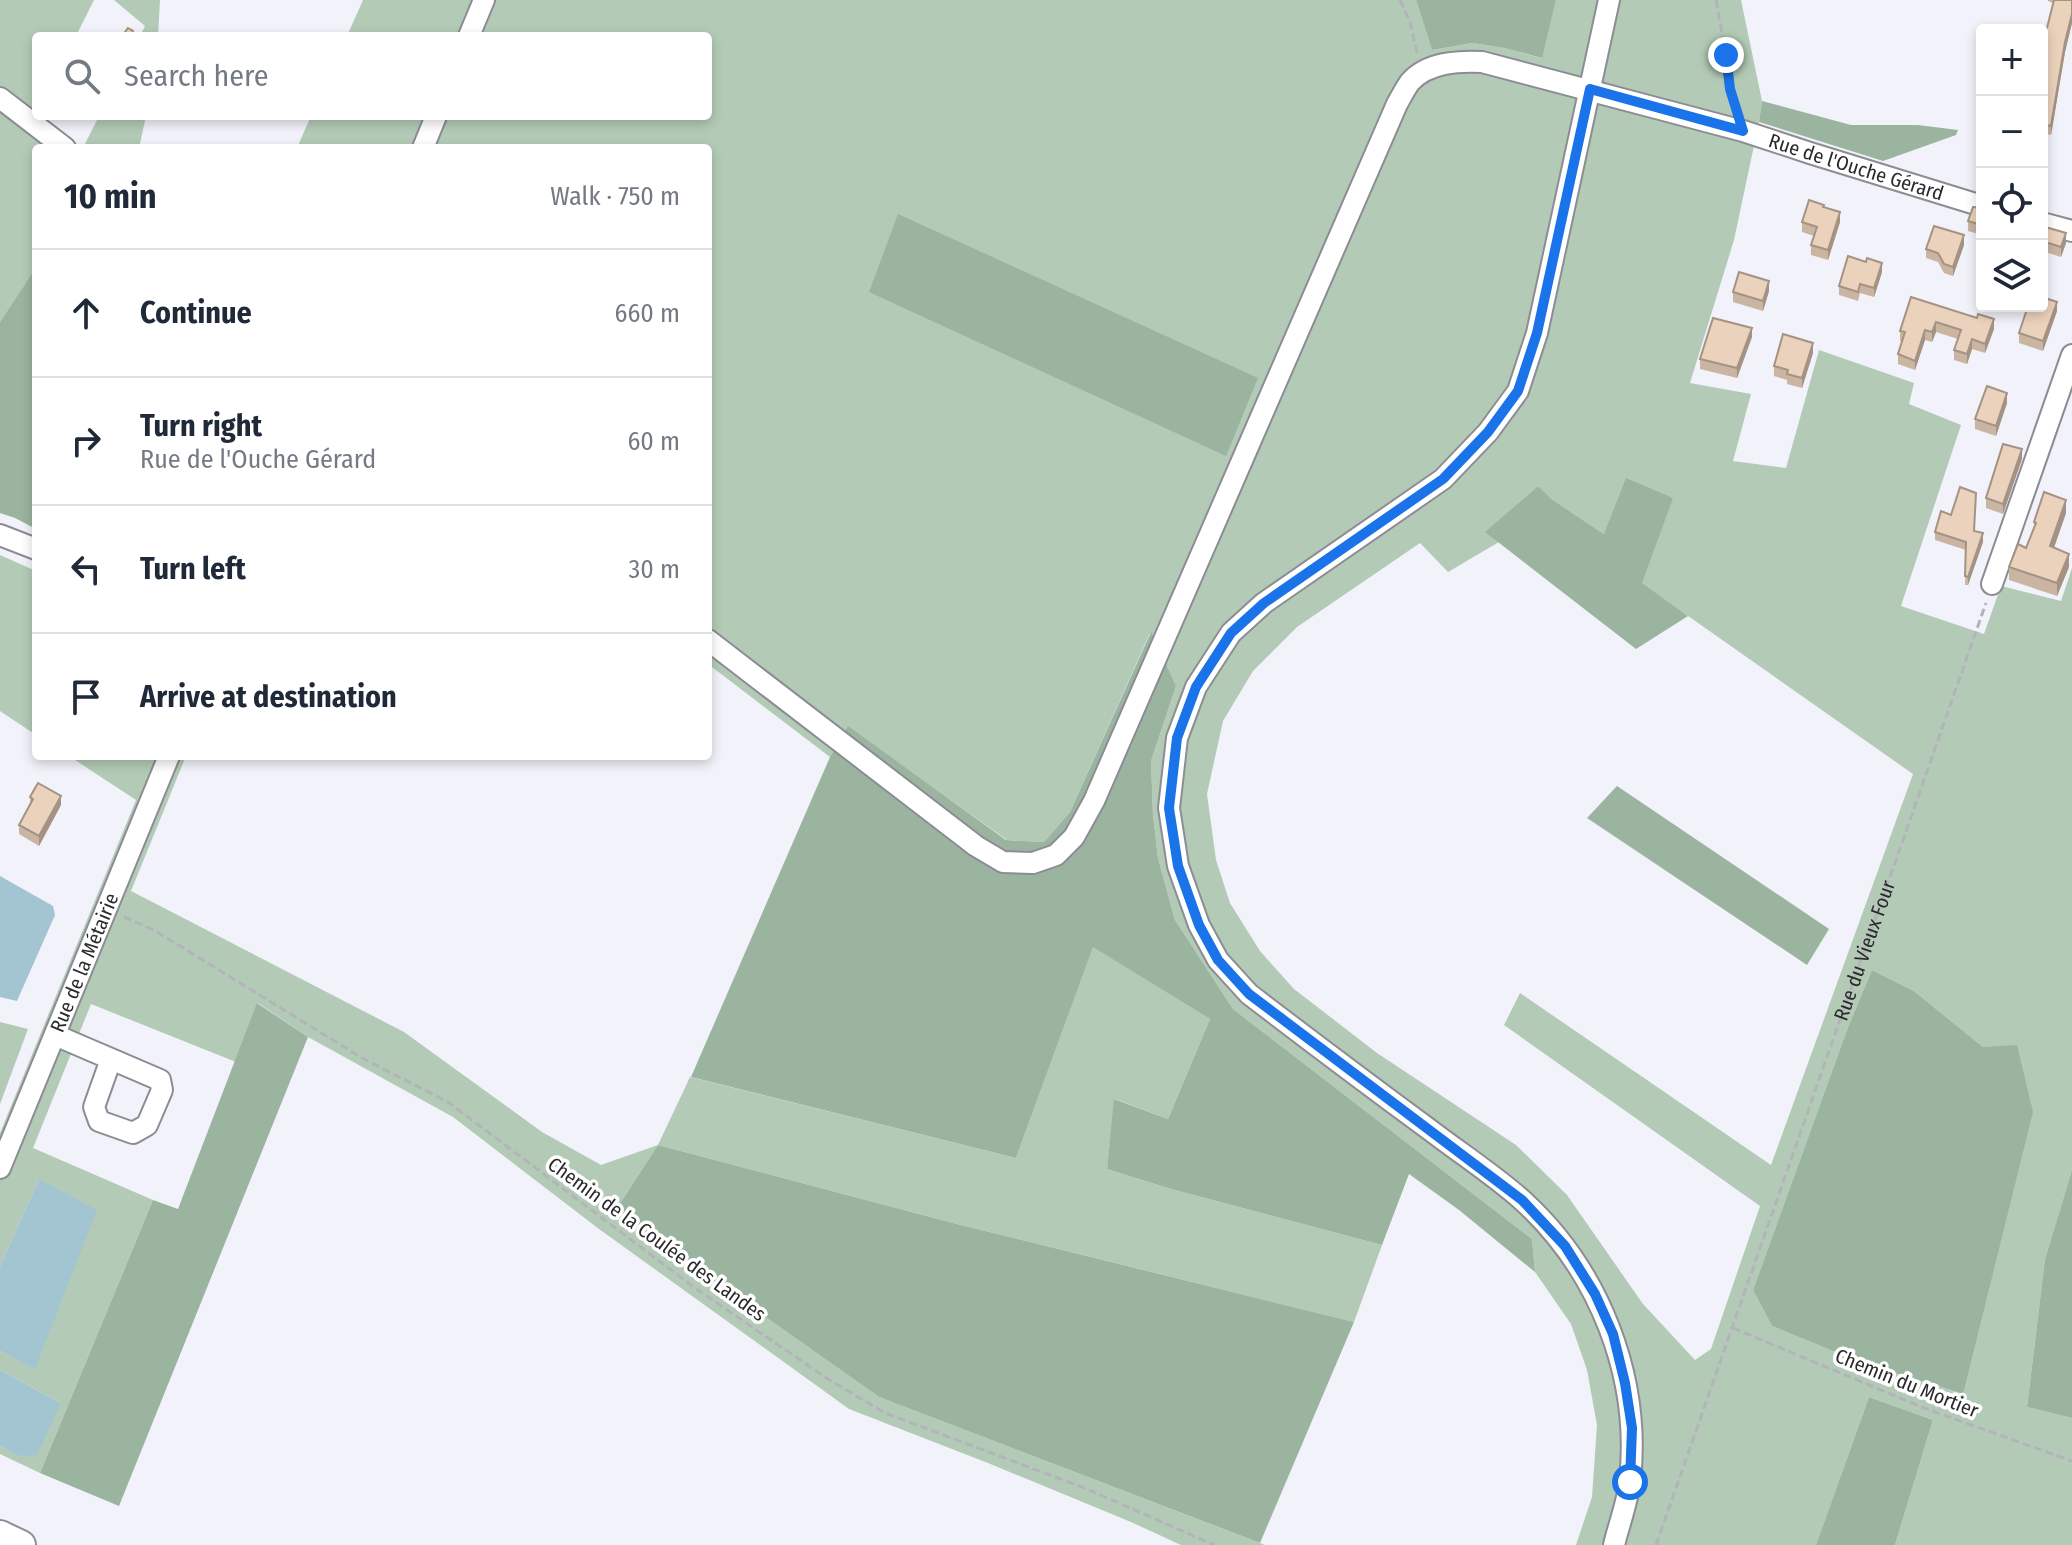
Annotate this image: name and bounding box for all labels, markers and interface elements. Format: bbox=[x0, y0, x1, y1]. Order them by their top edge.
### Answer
map controls bbox=[1976, 24, 2048, 312]
button: + bbox=[1976, 24, 2048, 96]
search box bbox=[32, 32, 712, 120]
route end bbox=[1708, 37, 1744, 73]
icon: search bbox=[60, 54, 104, 98]
text: Search here bbox=[124, 58, 269, 94]
button: − bbox=[1976, 96, 2048, 168]
street label: Rue de l'Ouche Gérard bbox=[1766, 128, 1947, 205]
button: locate bbox=[1976, 168, 2048, 240]
text: 10 min bbox=[64, 176, 157, 217]
text: Walk · 750 m bbox=[550, 181, 680, 212]
button: layers bbox=[1976, 240, 2048, 312]
icon: ahead bbox=[64, 291, 108, 335]
text: Continue bbox=[140, 295, 252, 331]
text: 660 m bbox=[615, 298, 680, 329]
text: Turn right bbox=[140, 408, 262, 444]
icon: right bbox=[64, 419, 108, 463]
text: 60 m bbox=[627, 426, 680, 457]
text: Rue de l'Ouche Gérard bbox=[140, 444, 376, 475]
icon: left bbox=[64, 547, 108, 591]
text: Turn left bbox=[140, 551, 246, 587]
text: 30 m bbox=[629, 554, 680, 585]
icon: arrive bbox=[64, 675, 108, 719]
text: Arrive at destination bbox=[140, 679, 397, 715]
street label: Rue du Vieux Four bbox=[1829, 877, 1900, 1024]
street label: Rue de la Métairie bbox=[45, 889, 123, 1036]
street label: Chemin de la Coulée des Landes bbox=[543, 1152, 771, 1326]
street label: Chemin du Mortier bbox=[1832, 1343, 1982, 1423]
route start bbox=[1612, 1464, 1648, 1500]

